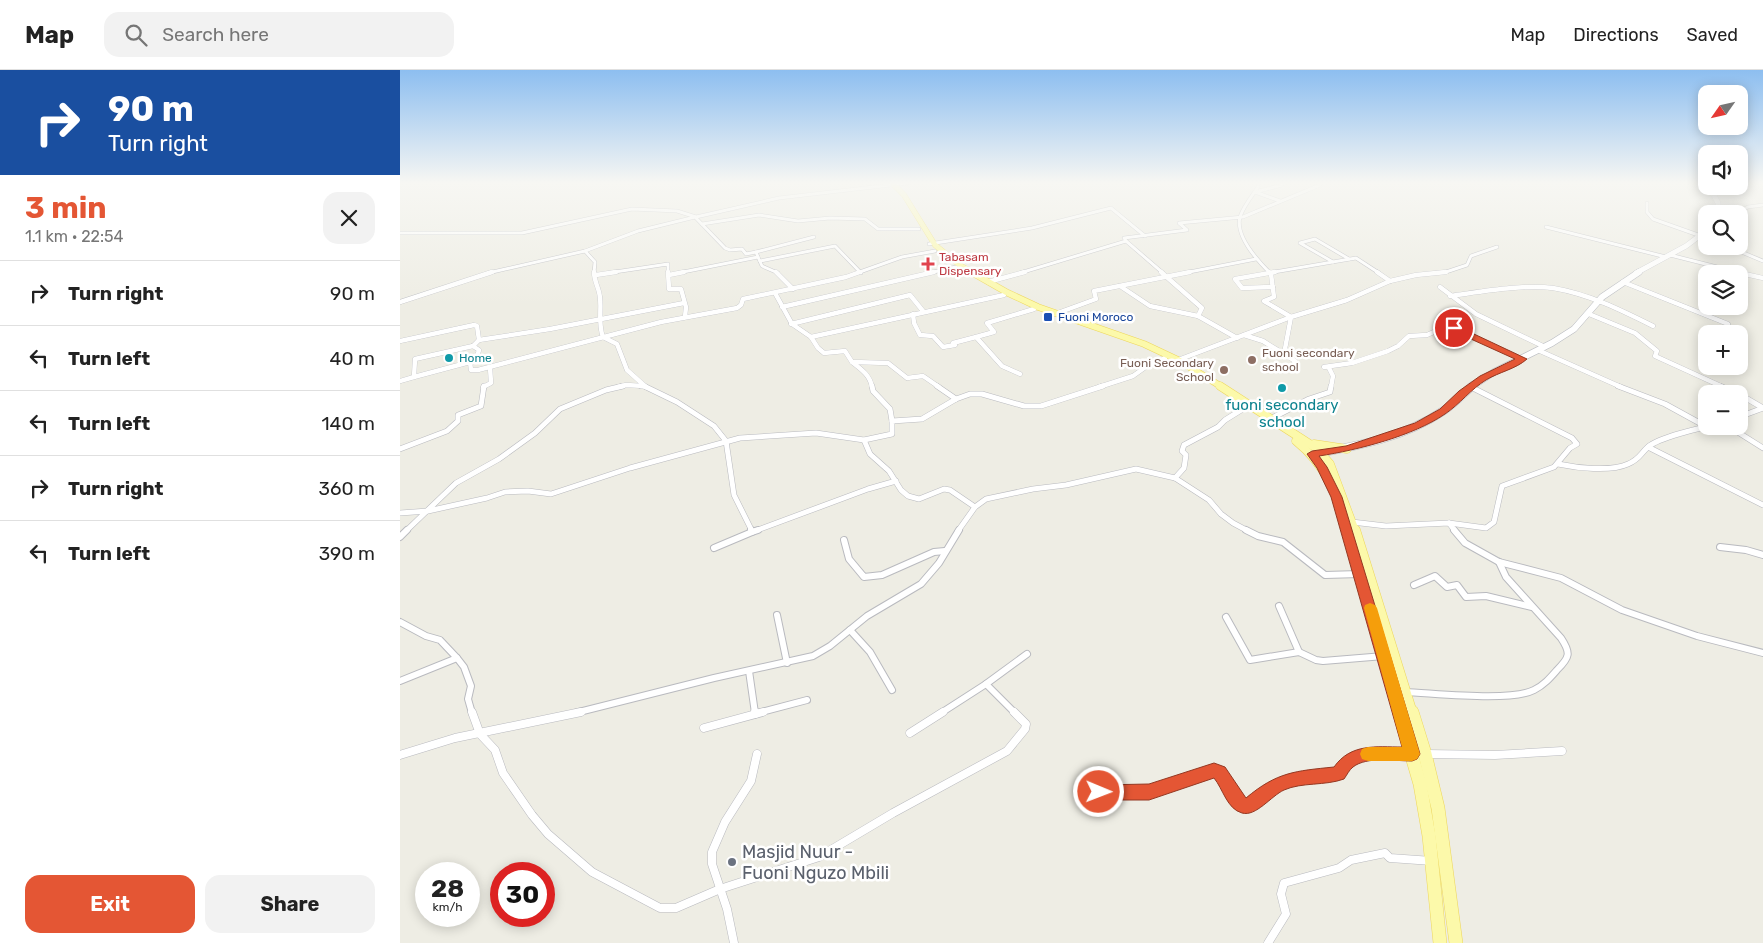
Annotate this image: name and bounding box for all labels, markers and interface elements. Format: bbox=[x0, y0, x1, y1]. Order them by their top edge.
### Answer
search box bbox=[104, 12, 454, 57]
text: Map bbox=[25, 21, 74, 49]
icon: search bbox=[122, 21, 150, 49]
text: Search here bbox=[162, 23, 269, 46]
text: Map bbox=[1510, 24, 1545, 46]
text: Directions bbox=[1573, 24, 1659, 46]
text: Saved bbox=[1687, 24, 1738, 46]
north arrow bbox=[1698, 85, 1748, 135]
map controls bbox=[1698, 85, 1748, 435]
text: 90 m bbox=[108, 88, 194, 130]
icon: right bbox=[25, 90, 90, 155]
text: Turn right bbox=[108, 130, 208, 157]
button: sound bbox=[1698, 145, 1748, 195]
text: 3 min bbox=[25, 190, 107, 226]
button: close bbox=[323, 192, 375, 244]
button: search bbox=[1698, 205, 1748, 255]
text: 1.1 km · 22:54 bbox=[25, 227, 124, 246]
place label: Tabasam Dispensary bbox=[939, 250, 1002, 278]
marker: Tabasam Dispensary bbox=[921, 257, 935, 271]
button: layers bbox=[1698, 265, 1748, 315]
icon: right bbox=[25, 279, 53, 307]
text: Turn right bbox=[68, 282, 163, 305]
text: 90 m bbox=[330, 282, 375, 305]
pin bbox=[1433, 307, 1475, 349]
place label: Fuoni Moroco bbox=[1058, 310, 1133, 324]
marker: Fuoni Moroco bbox=[1042, 311, 1054, 323]
icon: arrive bbox=[1440, 314, 1468, 342]
button: + bbox=[1698, 325, 1748, 375]
icon: left bbox=[25, 344, 53, 372]
place label: Fuoni secondary school bbox=[1262, 346, 1355, 374]
text: Turn left bbox=[68, 347, 150, 370]
text: 40 m bbox=[330, 347, 375, 370]
place label: Home bbox=[459, 351, 492, 365]
marker: Home bbox=[443, 352, 455, 364]
marker: Fuoni secondary school bbox=[1246, 354, 1258, 366]
place label: Fuoni Secondary School bbox=[1120, 356, 1214, 384]
marker: Fuoni Secondary School bbox=[1218, 364, 1230, 376]
marker: fuoni secondary school bbox=[1276, 382, 1288, 394]
button: − bbox=[1698, 385, 1748, 435]
place label: fuoni secondary school bbox=[1225, 396, 1339, 431]
icon: left bbox=[25, 409, 53, 437]
text: Turn left bbox=[68, 412, 150, 435]
text: 140 m bbox=[321, 412, 375, 435]
icon: right bbox=[25, 474, 53, 502]
text: Turn right bbox=[68, 477, 163, 500]
text: 360 m bbox=[319, 477, 375, 500]
icon: left bbox=[25, 539, 53, 567]
text: Turn left bbox=[68, 542, 150, 565]
text: 390 m bbox=[319, 542, 375, 565]
position arrow bbox=[1072, 765, 1124, 817]
place label: Masjid Nuur - Fuoni Nguzo Mbili bbox=[742, 841, 889, 884]
marker: Masjid Nuur - Fuoni Nguzo Mbili bbox=[726, 856, 738, 868]
speed limit sign: 30 bbox=[490, 862, 555, 927]
text: 28 bbox=[431, 874, 464, 903]
button: Exit bbox=[25, 875, 195, 933]
button: Share bbox=[205, 875, 375, 933]
text: km/h bbox=[433, 900, 462, 914]

